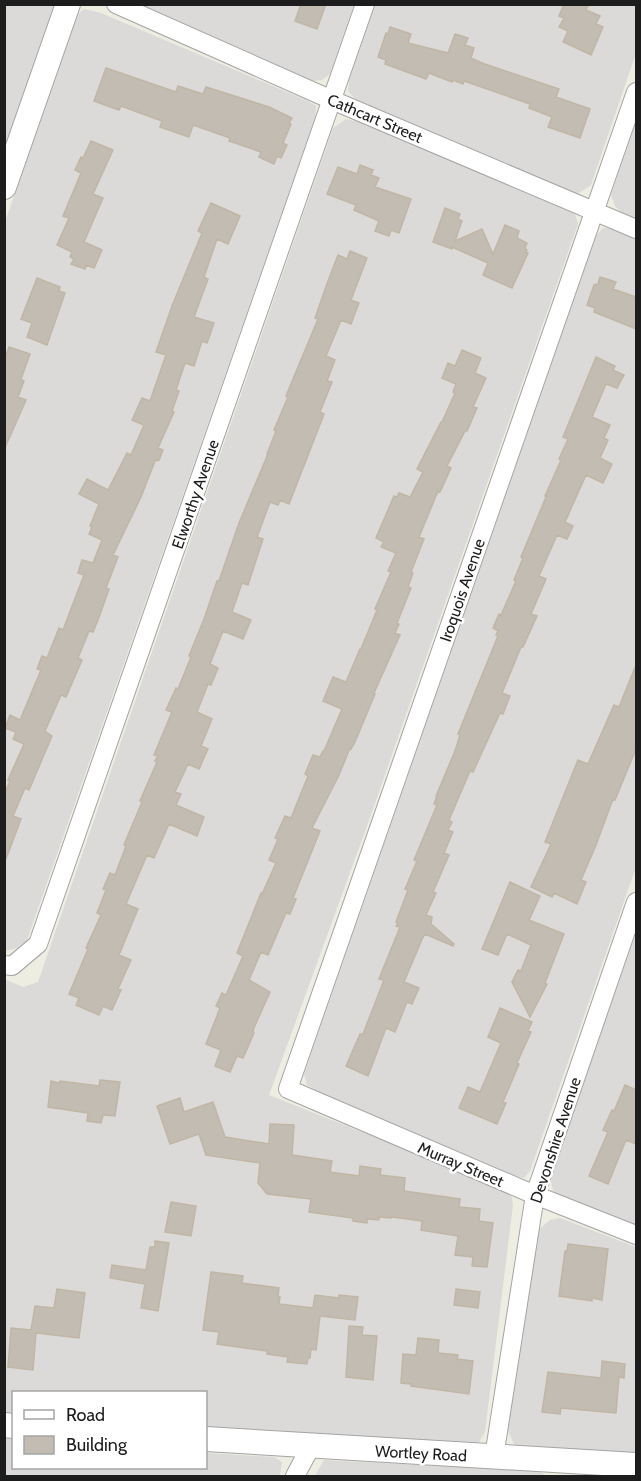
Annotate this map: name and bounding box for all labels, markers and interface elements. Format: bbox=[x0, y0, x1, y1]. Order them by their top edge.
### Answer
street label: Cathcart Street bbox=[324, 90, 426, 147]
street label: Elworthy Avenue bbox=[168, 437, 223, 551]
street label: Iroquois Avenue bbox=[436, 536, 489, 644]
street label: Devonshire Avenue bbox=[526, 1075, 585, 1205]
street label: Murray Street bbox=[415, 1138, 507, 1191]
legend bbox=[12, 1391, 207, 1469]
text: Road bbox=[66, 1404, 105, 1426]
text: Building bbox=[66, 1434, 128, 1456]
street label: Wortley Road bbox=[375, 1442, 467, 1465]

